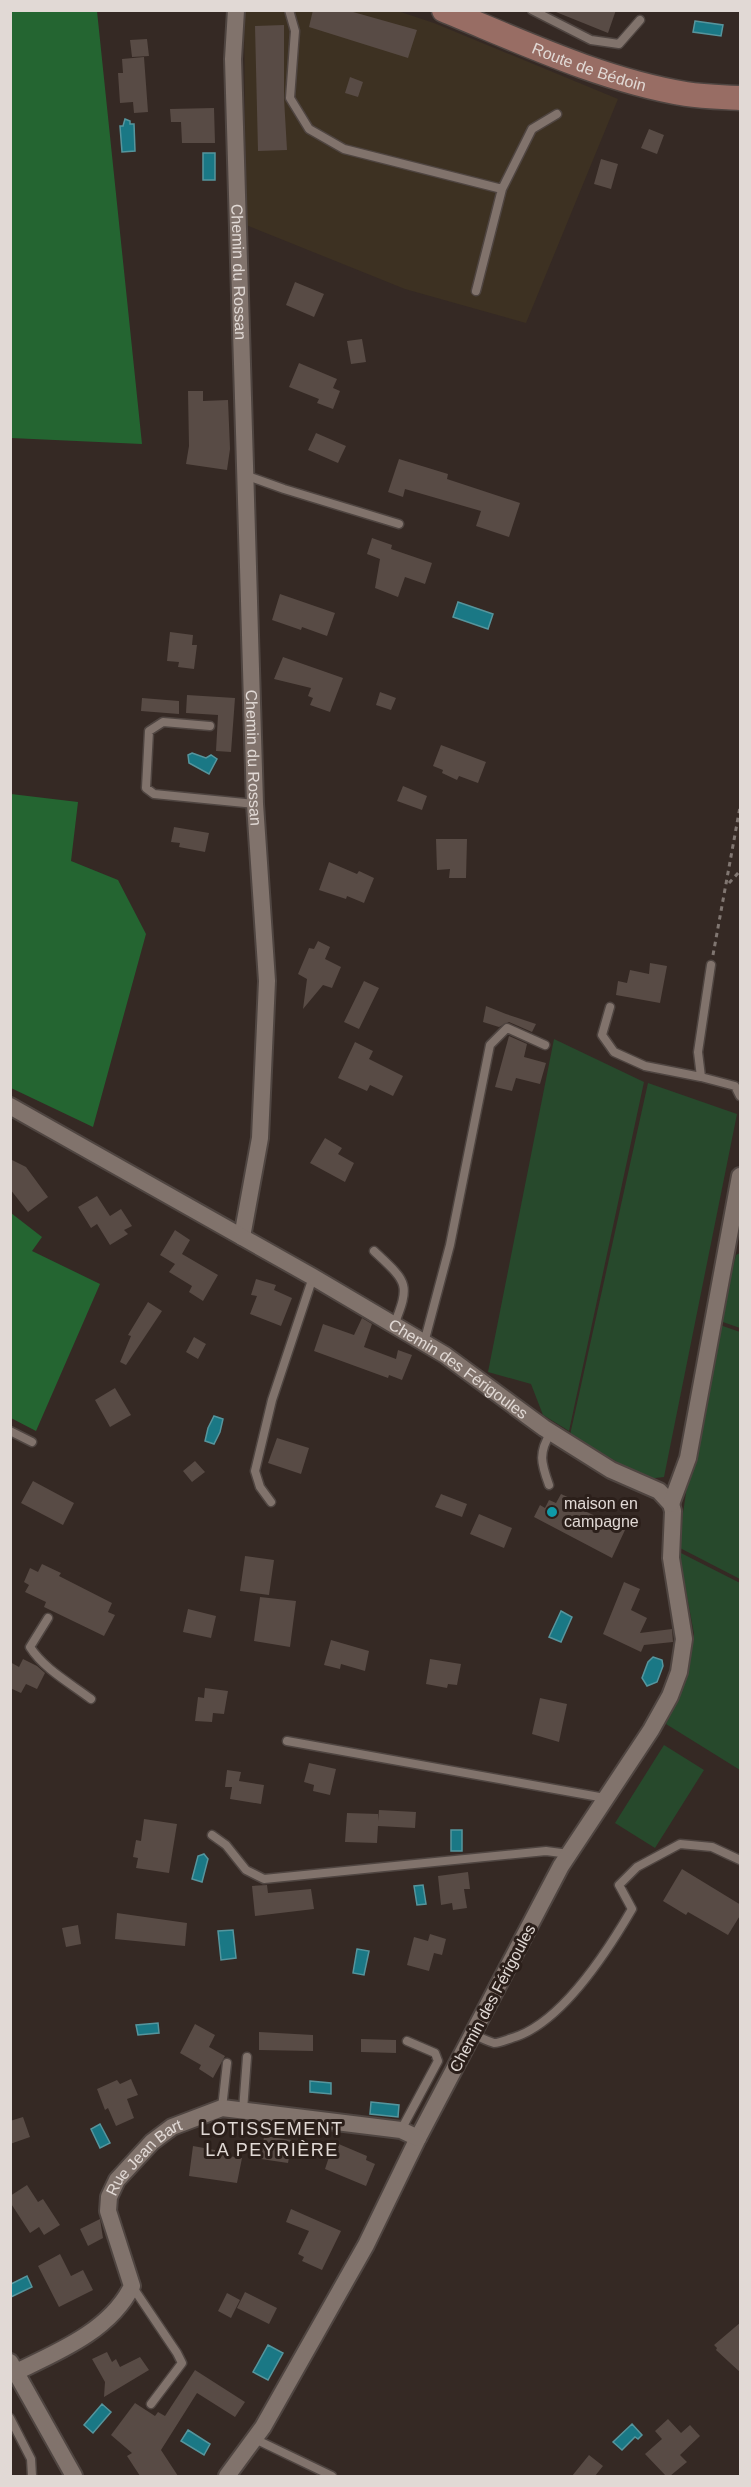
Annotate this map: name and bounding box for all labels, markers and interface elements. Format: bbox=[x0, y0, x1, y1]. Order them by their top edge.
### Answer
street label: Route de Bédoin bbox=[530, 40, 648, 94]
street label: Chemin du Rossan bbox=[228, 204, 249, 340]
street label: Chemin du Rossan bbox=[243, 689, 264, 826]
street label: Chemin des Férigoules bbox=[386, 1316, 531, 1422]
place label: maison en campagne bbox=[564, 1495, 639, 1530]
marker: maison en campagne bbox=[545, 1505, 559, 1519]
street label: Chemin des Férigoules bbox=[446, 1922, 539, 2075]
street label: Rue Jean Bart bbox=[103, 2116, 185, 2198]
district label: LOTISSEMENT LA PEYRIÈRE bbox=[200, 2119, 344, 2160]

